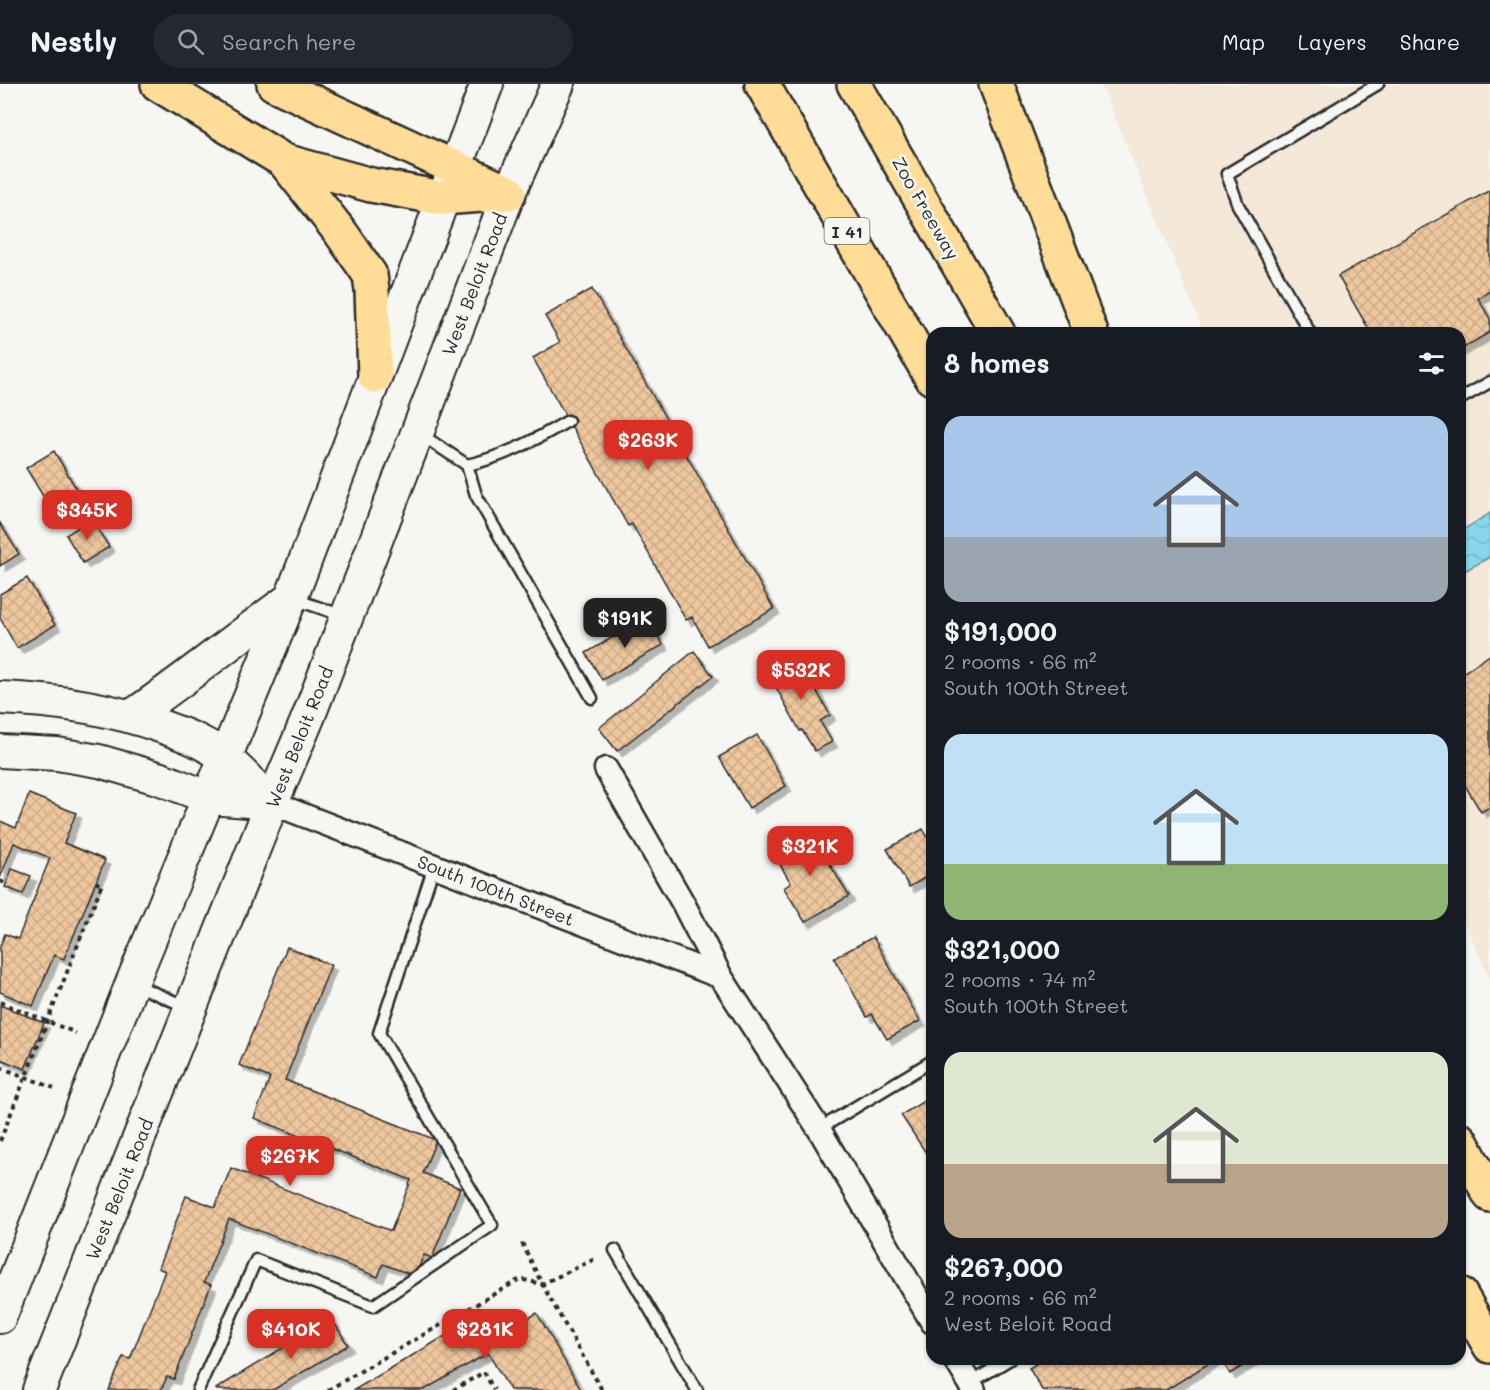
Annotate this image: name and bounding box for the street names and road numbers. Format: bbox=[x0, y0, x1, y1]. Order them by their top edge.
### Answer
street label: Zoo Freeway bbox=[887, 152, 965, 264]
street label: West Beloit Road bbox=[436, 209, 512, 359]
road number: I 41 bbox=[824, 218, 870, 244]
street label: West Beloit Road bbox=[260, 663, 338, 811]
street label: South 100th Street bbox=[414, 849, 578, 931]
street label: West Beloit Road bbox=[80, 1115, 158, 1263]

